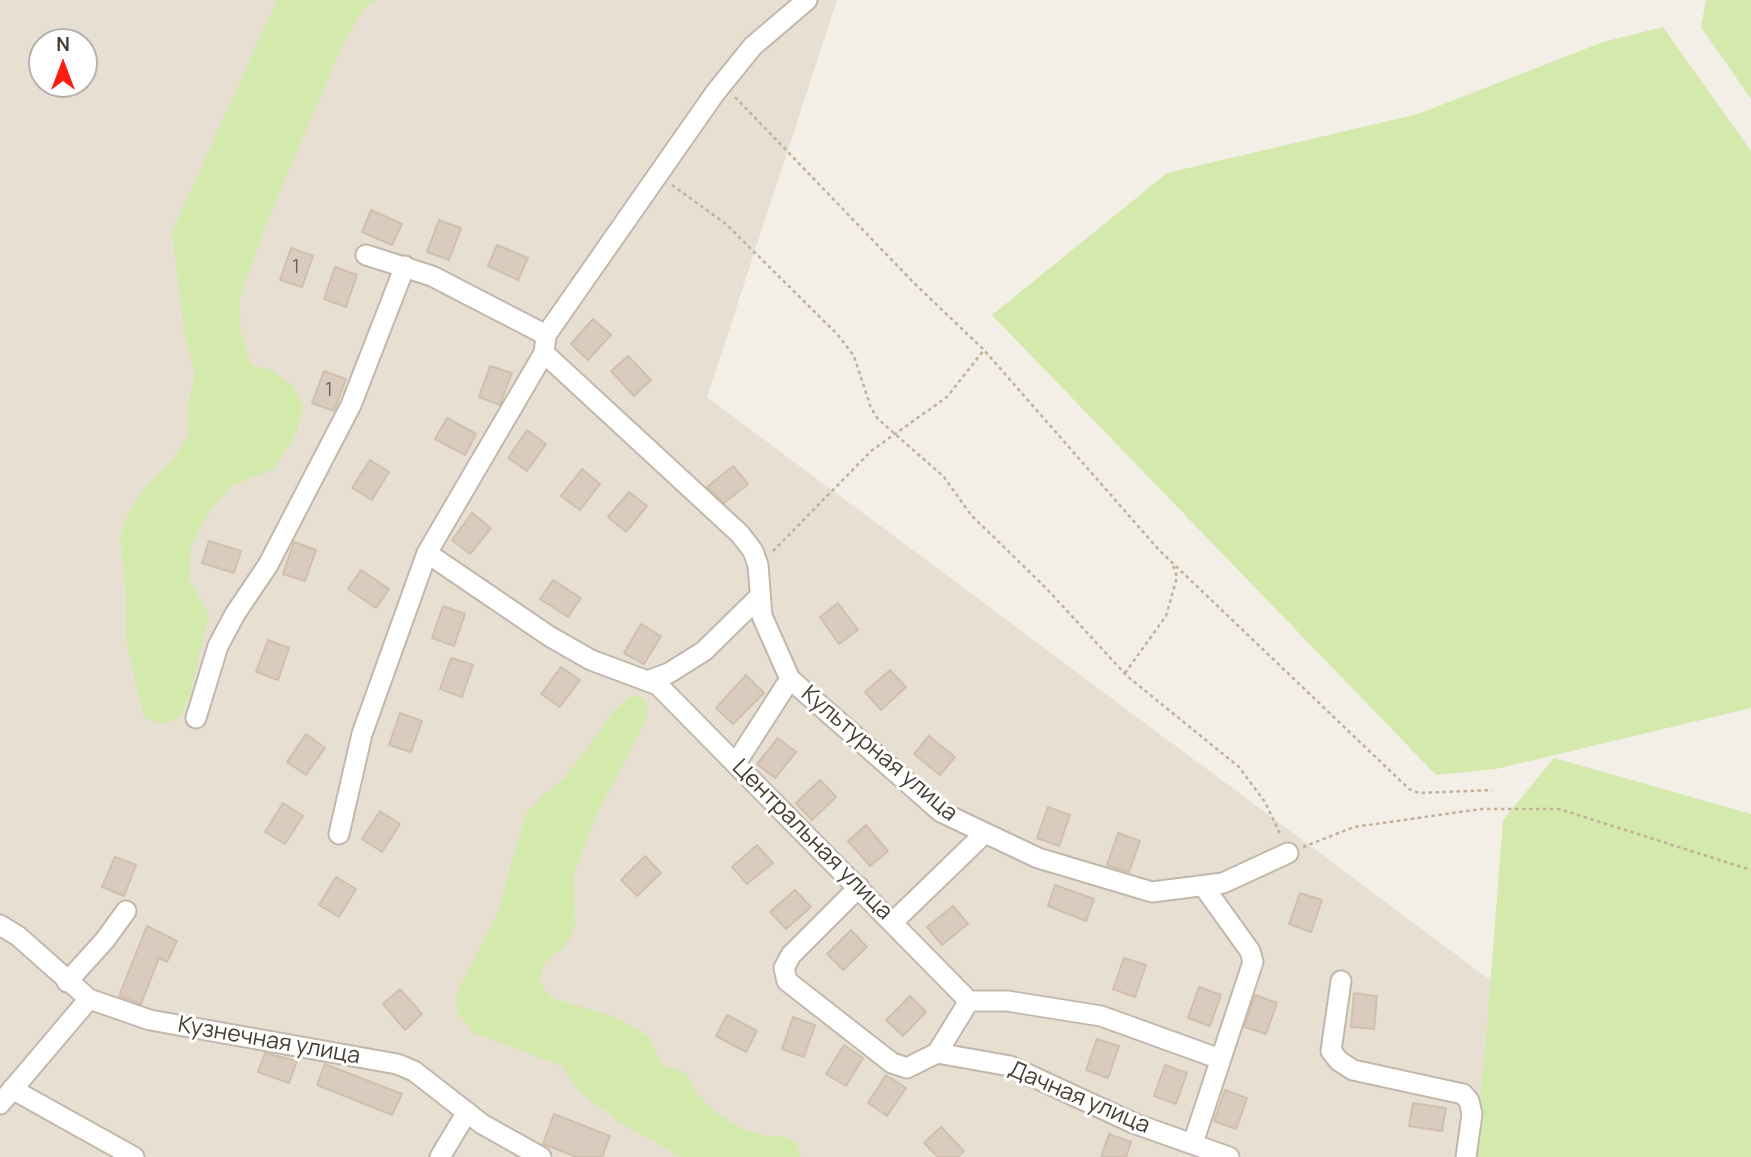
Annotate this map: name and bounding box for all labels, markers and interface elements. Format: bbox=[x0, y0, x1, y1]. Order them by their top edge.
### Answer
north arrow bbox=[28, 28, 98, 98]
text: N bbox=[56, 31, 70, 57]
house number: 1 bbox=[292, 257, 300, 279]
house number: 1 bbox=[325, 380, 333, 402]
street label: Культурная улица bbox=[795, 681, 963, 827]
street label: Центральная улица bbox=[726, 754, 898, 926]
street label: Кузнечная улица bbox=[176, 1011, 362, 1071]
street label: Дачная улица bbox=[1004, 1056, 1154, 1140]

